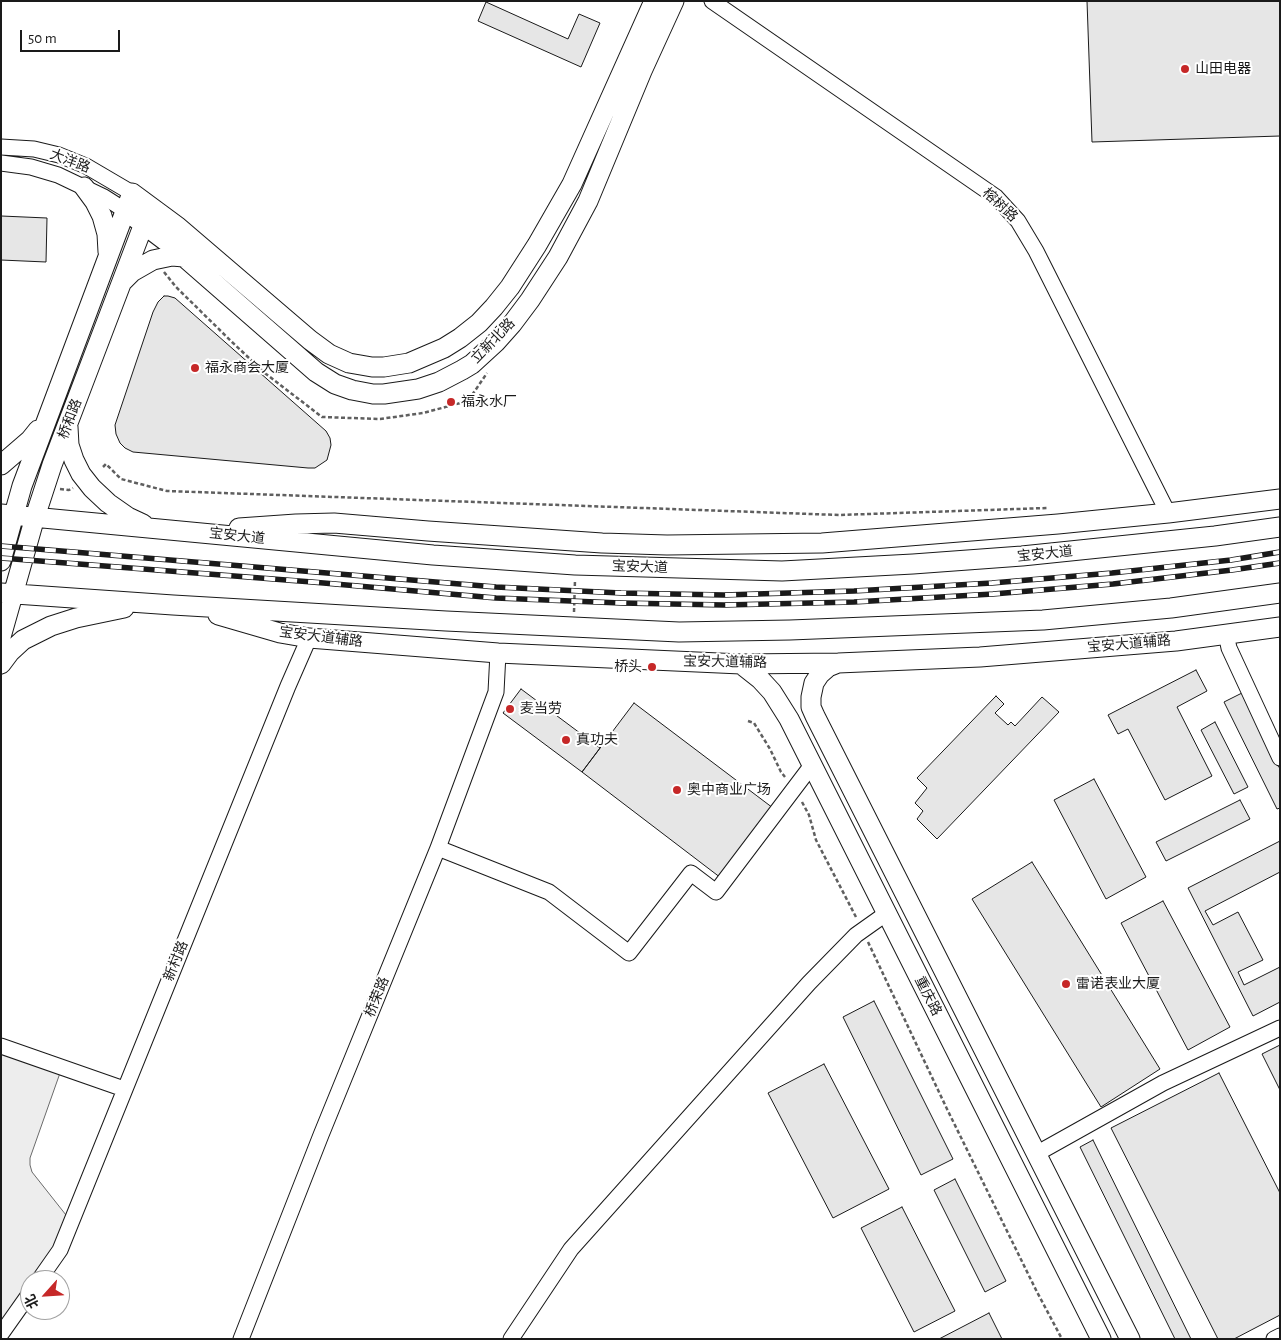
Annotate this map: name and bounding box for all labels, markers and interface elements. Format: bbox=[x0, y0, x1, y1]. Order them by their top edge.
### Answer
scale bar bbox=[22, 20, 122, 52]
text: 50 m bbox=[28, 31, 57, 46]
place label: 山田电器 bbox=[1195, 61, 1251, 77]
marker: 山田电器 bbox=[1179, 63, 1191, 75]
street label: 大洋路 bbox=[47, 146, 93, 176]
street label: 榕树路 bbox=[979, 185, 1021, 225]
street label: 立新北路 bbox=[468, 315, 518, 367]
place label: 福永商会大厦 bbox=[205, 360, 289, 376]
marker: 福永商会大厦 bbox=[189, 362, 201, 374]
place label: 福永水厂 bbox=[461, 394, 517, 410]
street label: 桥和路 bbox=[55, 396, 85, 442]
marker: 福永水厂 bbox=[445, 396, 457, 408]
street label: 宝安大道 bbox=[208, 525, 266, 547]
street label: 宝安大道 bbox=[1016, 543, 1074, 565]
street label: 宝安大道 bbox=[612, 558, 668, 576]
street label: 宝安大道辅路 bbox=[278, 624, 364, 650]
street label: 宝安大道辅路 bbox=[1086, 632, 1172, 656]
street label: 宝安大道辅路 bbox=[683, 653, 767, 671]
place label: 桥头 bbox=[614, 659, 642, 675]
marker: 桥头 bbox=[646, 661, 658, 673]
place label: 麦当劳 bbox=[520, 701, 562, 717]
marker: 麦当劳 bbox=[504, 703, 516, 715]
place label: 真功夫 bbox=[576, 732, 618, 748]
marker: 真功夫 bbox=[560, 734, 572, 746]
place label: 奥中商业广场 bbox=[687, 782, 771, 798]
marker: 奥中商业广场 bbox=[671, 784, 683, 796]
street label: 新村路 bbox=[160, 938, 192, 984]
street label: 重庆路 bbox=[911, 973, 945, 1019]
street label: 桥荣路 bbox=[361, 974, 393, 1020]
place label: 雷诺表业大厦 bbox=[1076, 976, 1160, 992]
marker: 雷诺表业大厦 bbox=[1060, 978, 1072, 990]
north arrow bbox=[20, 1270, 70, 1320]
text: 北 bbox=[23, 1292, 42, 1310]

